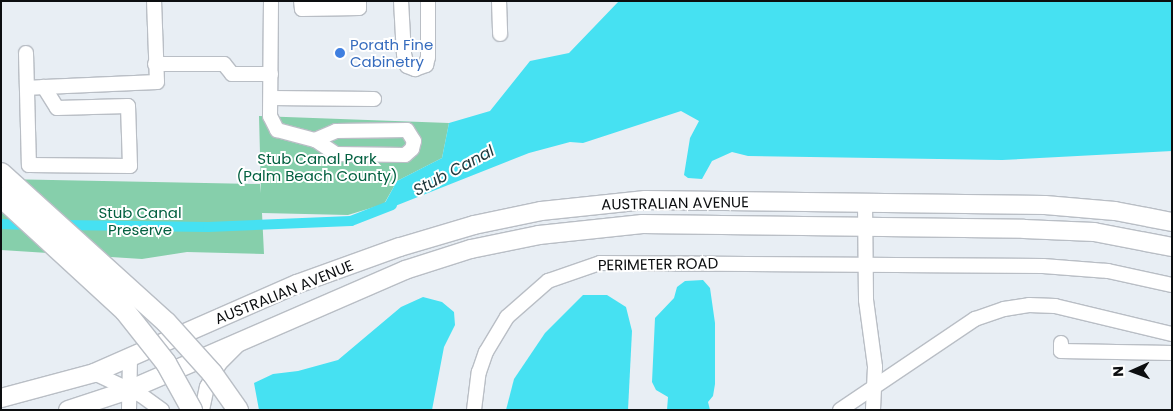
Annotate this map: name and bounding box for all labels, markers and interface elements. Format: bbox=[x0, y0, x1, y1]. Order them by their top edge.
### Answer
place label: Porath Fine Cabinetry bbox=[350, 35, 433, 70]
marker: Porath Fine Cabinetry bbox=[334, 47, 346, 59]
water label: Stub Canal bbox=[410, 142, 498, 200]
park label: Stub Canal Park (Palm Beach County) bbox=[236, 149, 398, 184]
street label: AUSTRALIAN AVENUE bbox=[601, 193, 749, 213]
park label: Stub Canal Preserve bbox=[98, 203, 182, 238]
street label: PERIMETER ROAD bbox=[598, 254, 718, 274]
street label: AUSTRALIAN AVENUE bbox=[212, 256, 356, 328]
north arrow bbox=[1108, 346, 1158, 396]
text: N bbox=[1108, 366, 1128, 377]

